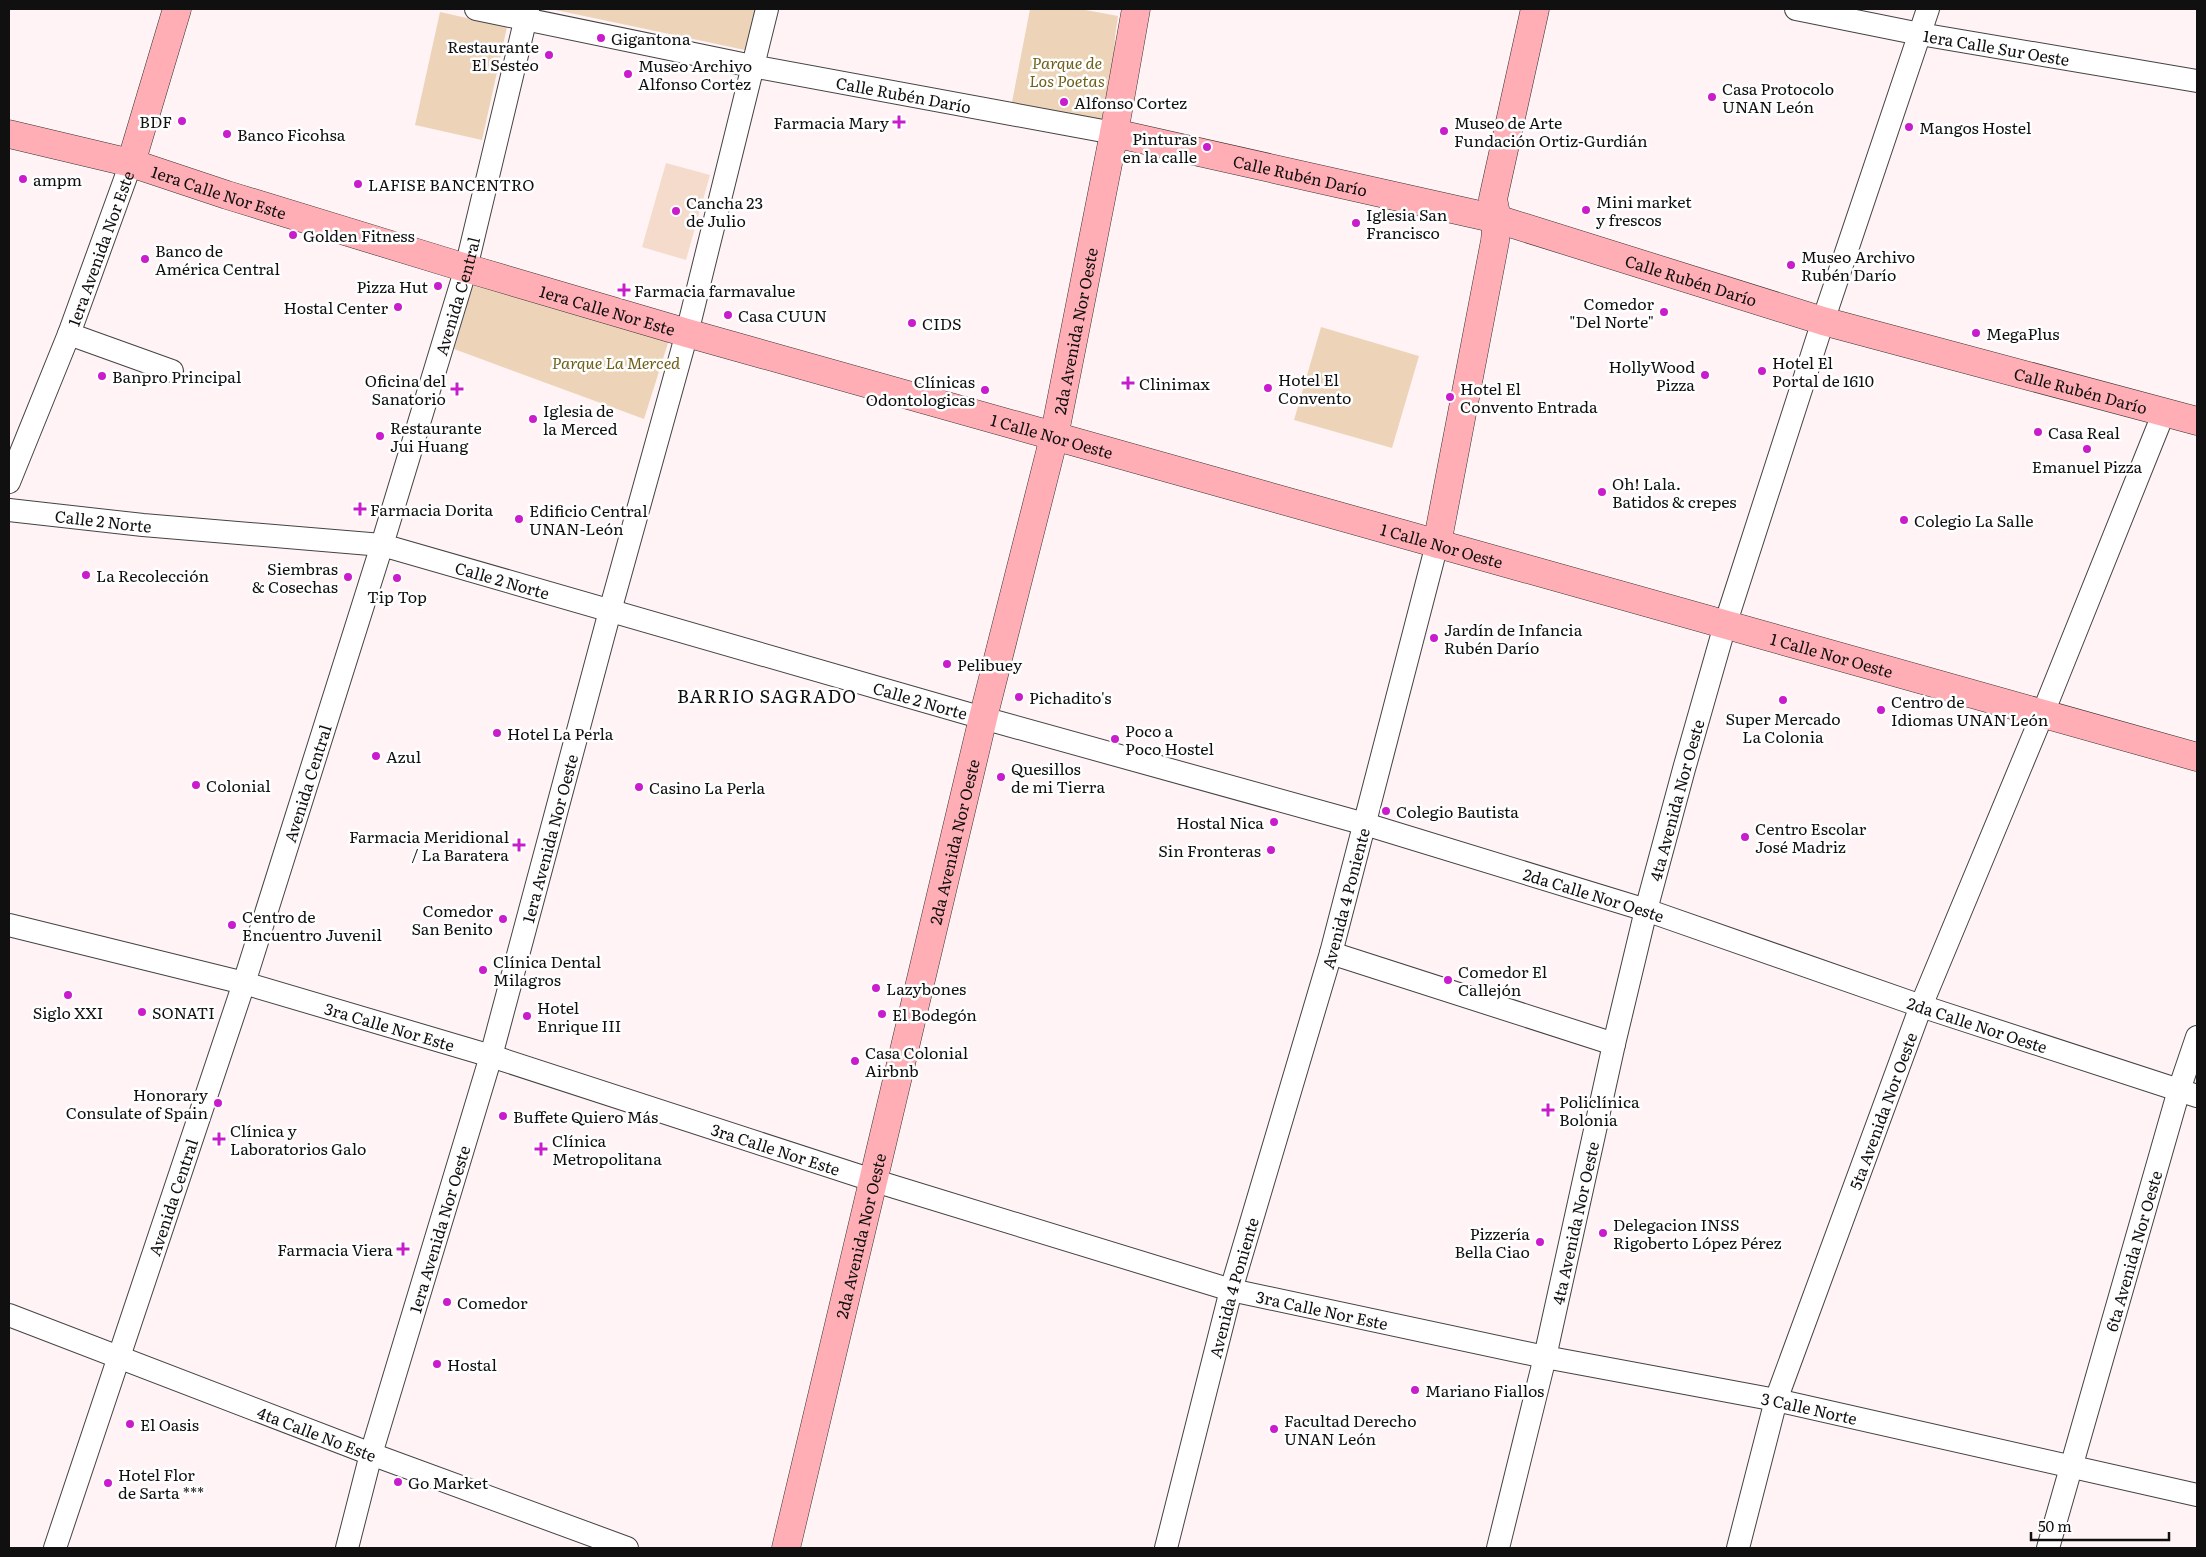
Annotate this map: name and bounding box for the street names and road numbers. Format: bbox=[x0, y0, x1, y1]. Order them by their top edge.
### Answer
street label: 1era Calle Sur Oeste bbox=[1921, 23, 2071, 71]
street label: Calle Rubén Darío bbox=[834, 70, 973, 118]
street label: Calle Rubén Darío bbox=[1231, 148, 1370, 202]
street label: 1era Calle Nor Este bbox=[148, 159, 289, 224]
street label: 1era Avenida Nor Este bbox=[61, 167, 139, 329]
street label: Avenida Central bbox=[428, 234, 485, 358]
street label: 2da Avenida Nor Oeste bbox=[1047, 245, 1103, 416]
street label: Calle Rubén Darío bbox=[1622, 248, 1760, 312]
street label: 1era Calle Nor Este bbox=[537, 278, 678, 341]
street label: Calle Rubén Darío bbox=[2011, 361, 2150, 419]
street label: 1 Calle Nor Oeste bbox=[988, 407, 1116, 464]
street label: Calle 2 Norte bbox=[54, 503, 153, 538]
street label: 1 Calle Nor Oeste bbox=[1378, 516, 1506, 574]
street label: Calle 2 Norte bbox=[452, 555, 552, 605]
street label: 1 Calle Nor Oeste bbox=[1768, 626, 1896, 683]
street label: Calle 2 Norte bbox=[870, 675, 970, 725]
street label: 4ta Avenida Nor Oeste bbox=[1642, 716, 1710, 883]
street label: Avenida Central bbox=[277, 722, 337, 845]
street label: 1era Avenida Nor Oeste bbox=[515, 751, 583, 925]
street label: 2da Avenida Nor Oeste bbox=[922, 756, 985, 927]
street label: Avenida 4 Poniente bbox=[1315, 825, 1375, 972]
street label: 2da Calle Nor Oeste bbox=[1521, 861, 1668, 927]
street label: 2da Calle Nor Oeste bbox=[1904, 990, 2051, 1058]
street label: 3ra Calle Nor Este bbox=[322, 996, 458, 1057]
street label: 5ta Avenida Nor Oeste bbox=[1843, 1029, 1922, 1193]
street label: 3ra Calle Nor Este bbox=[708, 1116, 843, 1181]
street label: Avenida Central bbox=[142, 1135, 203, 1259]
street label: 4ta Avenida Nor Oeste bbox=[1545, 1139, 1604, 1307]
street label: 1era Avenida Nor Oeste bbox=[402, 1142, 475, 1316]
street label: 2da Avenida Nor Oeste bbox=[829, 1150, 891, 1321]
street label: 6ta Avenida Nor Oeste bbox=[2099, 1168, 2167, 1334]
street label: Avenida 4 Poniente bbox=[1202, 1214, 1264, 1360]
street label: 3ra Calle Nor Este bbox=[1254, 1284, 1390, 1335]
street label: 3 Calle Norte bbox=[1759, 1386, 1860, 1430]
street label: 4ta Calle No Este bbox=[254, 1400, 380, 1467]

